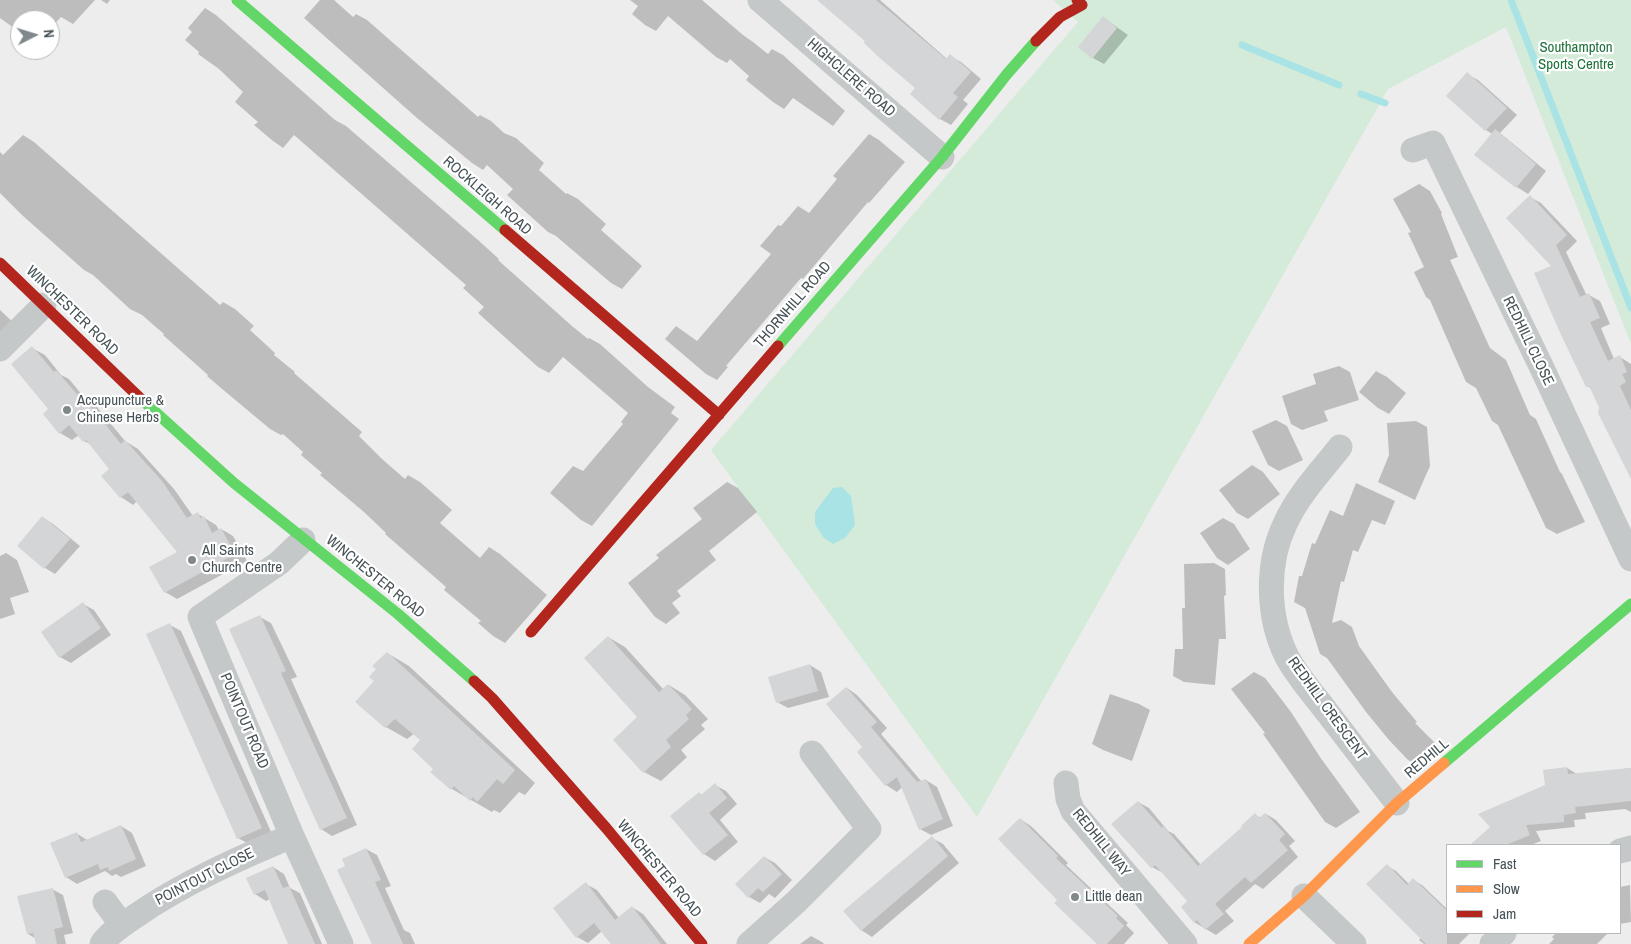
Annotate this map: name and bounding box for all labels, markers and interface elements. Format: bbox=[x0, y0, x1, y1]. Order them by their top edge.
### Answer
north arrow bbox=[10, 10, 60, 60]
text: N bbox=[40, 29, 58, 39]
street label: HIGHCLERE ROAD bbox=[803, 35, 899, 121]
park label: Southampton Sports Centre bbox=[1538, 39, 1614, 74]
street label: ROCKLEIGH ROAD bbox=[439, 153, 535, 239]
street label: THORNHILL ROAD bbox=[751, 258, 835, 352]
street label: WINCHESTER ROAD bbox=[22, 262, 122, 360]
street label: REDHILL CLOSE bbox=[1499, 293, 1557, 389]
place label: Accupuncture & Chinese Herbs bbox=[77, 392, 164, 427]
marker: Accupuncture & Chinese Herbs bbox=[61, 404, 73, 416]
street label: WINCHESTER ROAD bbox=[322, 532, 428, 622]
place label: All Saints Church Centre bbox=[202, 542, 282, 577]
marker: All Saints Church Centre bbox=[186, 554, 198, 566]
street label: REDHILL CRESCENT bbox=[1284, 654, 1370, 764]
street label: POINTOUT ROAD bbox=[216, 670, 272, 772]
street label: REDHILL bbox=[1401, 735, 1453, 783]
street label: REDHILL WAY bbox=[1068, 805, 1134, 881]
street label: WINCHESTER ROAD bbox=[613, 817, 705, 921]
street label: POINTOUT CLOSE bbox=[153, 844, 257, 910]
legend bbox=[1446, 844, 1621, 934]
text: Fast bbox=[1493, 853, 1516, 874]
text: Slow bbox=[1493, 878, 1520, 899]
place label: Little dean bbox=[1085, 888, 1142, 906]
marker: Little dean bbox=[1069, 891, 1081, 903]
text: Jam bbox=[1493, 903, 1516, 924]

